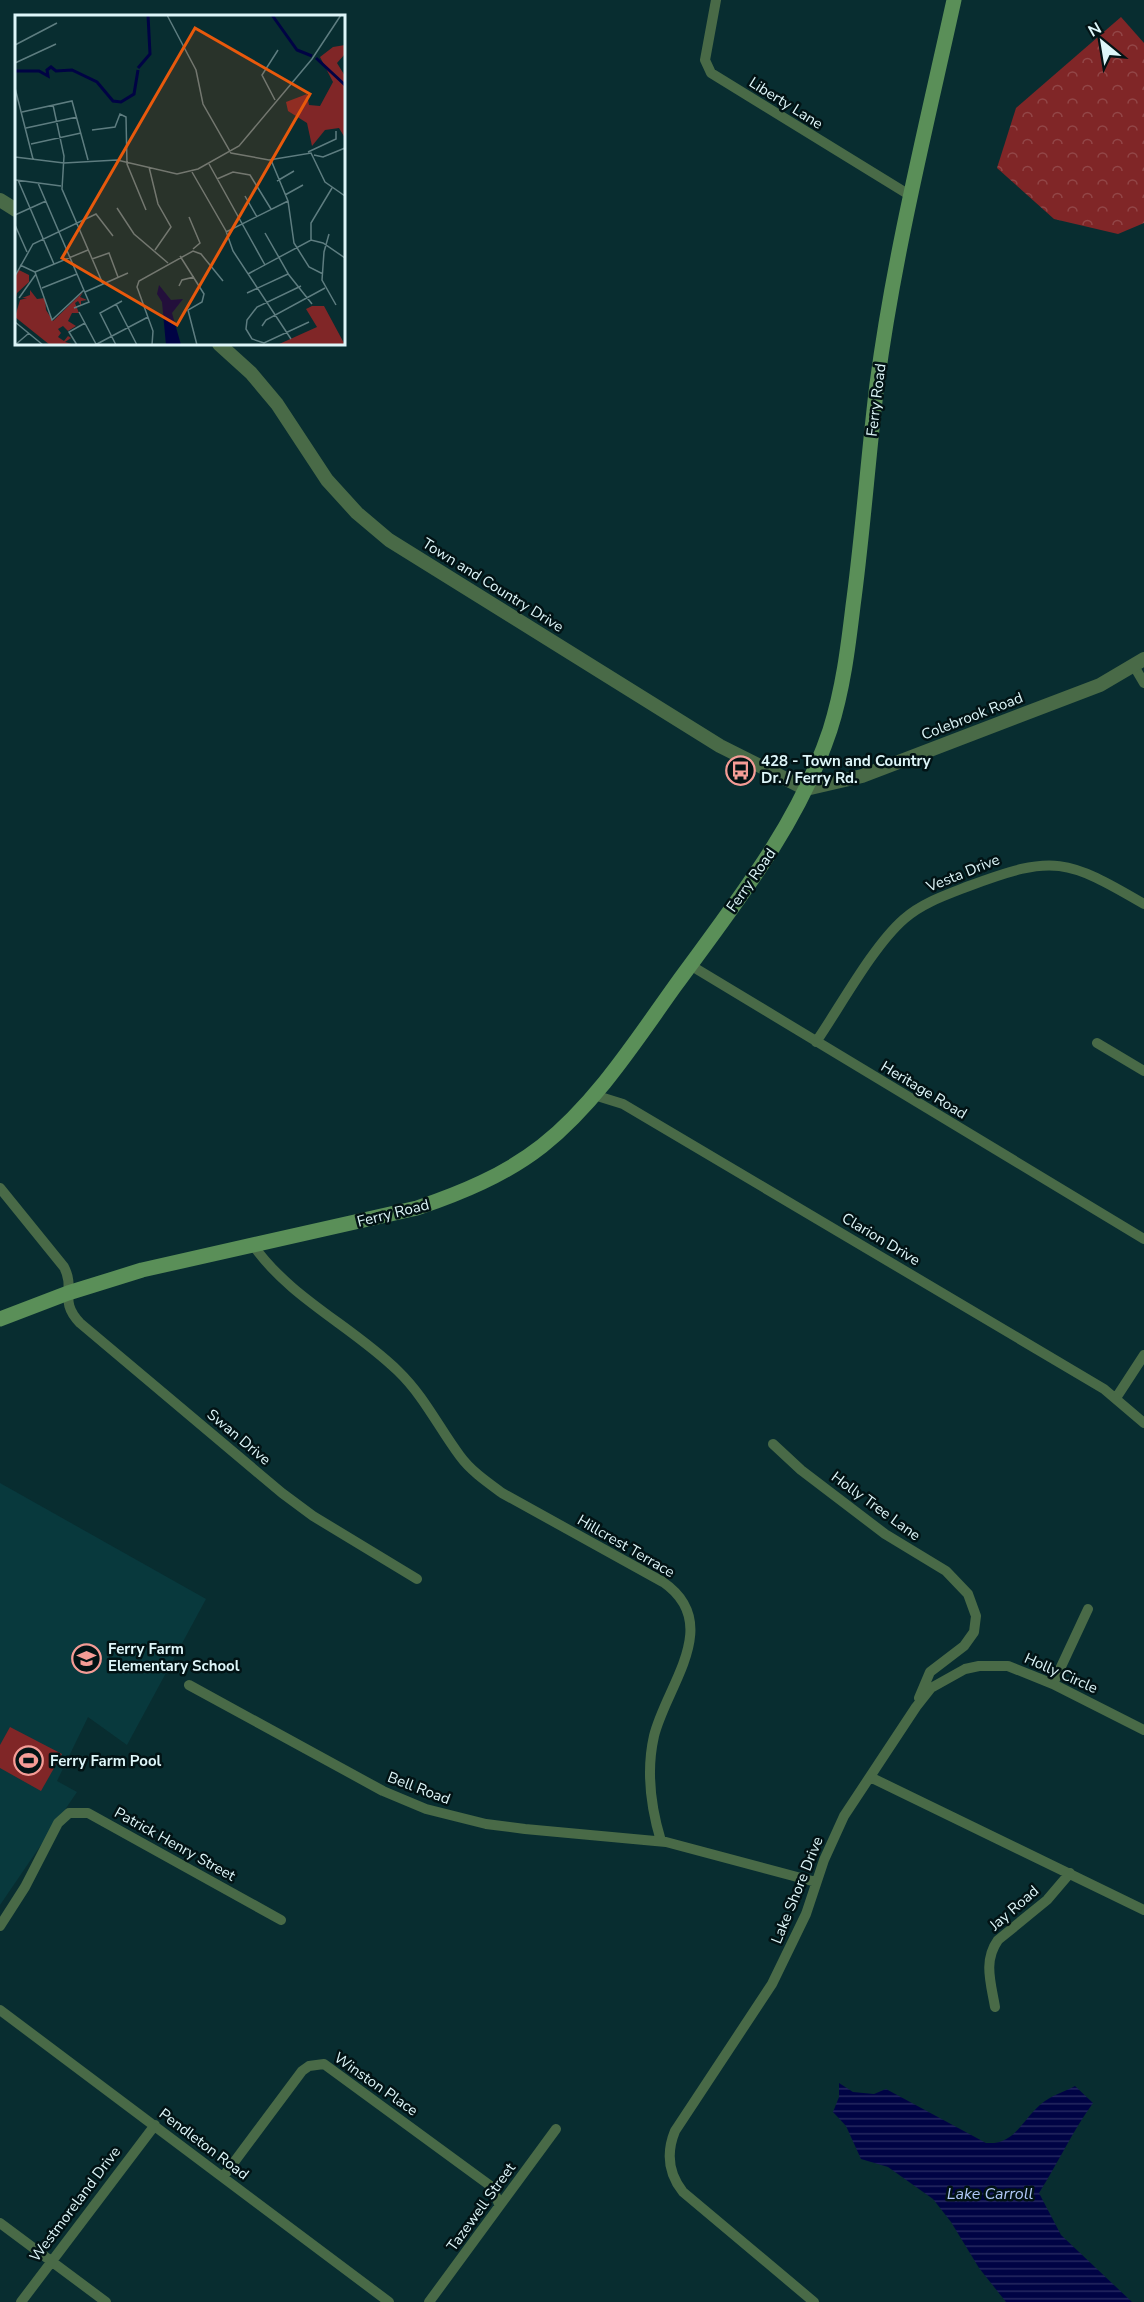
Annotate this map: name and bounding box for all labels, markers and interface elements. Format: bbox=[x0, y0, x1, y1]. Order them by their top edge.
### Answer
north arrow bbox=[1072, 12, 1132, 72]
inset map bbox=[15, 15, 345, 345]
text: N bbox=[1084, 17, 1106, 42]
street label: Liberty Lane bbox=[745, 72, 827, 134]
street label: Ferry Road bbox=[862, 362, 890, 438]
street label: Town and Country Drive bbox=[418, 533, 568, 637]
street label: Colebrook Road bbox=[918, 687, 1026, 745]
place label: 428 - Town and Country Dr. / Ferry Rd. bbox=[761, 751, 931, 788]
bus stop icon: 428 - Town and Country Dr. / Ferry Rd. bbox=[724, 754, 756, 786]
street label: Ferry Road bbox=[722, 844, 780, 916]
street label: Vesta Drive bbox=[923, 849, 1003, 897]
street label: Heritage Road bbox=[877, 1056, 971, 1124]
street label: Ferry Road bbox=[355, 1194, 431, 1232]
street label: Clarion Drive bbox=[838, 1208, 924, 1270]
street label: Swan Drive bbox=[203, 1404, 275, 1470]
street label: Holly Tree Lane bbox=[827, 1467, 925, 1545]
street label: Hillcrest Terrace bbox=[574, 1510, 678, 1582]
place label: Ferry Farm Elementary School bbox=[108, 1639, 240, 1676]
school or university icon: Ferry Farm Elementary School bbox=[71, 1642, 103, 1674]
street label: Holly Circle bbox=[1021, 1648, 1101, 1698]
sports icon: Ferry Farm Pool bbox=[13, 1745, 45, 1777]
place label: Ferry Farm Pool bbox=[50, 1751, 162, 1771]
street label: Bell Road bbox=[385, 1767, 453, 1809]
street label: Patrick Henry Street bbox=[111, 1802, 240, 1886]
street label: Lake Shore Drive bbox=[766, 1833, 828, 1947]
street label: Jay Road bbox=[984, 1881, 1043, 1936]
street label: Winston Place bbox=[330, 2048, 422, 2120]
street label: Pendleton Road bbox=[155, 2104, 253, 2184]
street label: Westmoreland Drive bbox=[25, 2142, 125, 2266]
street label: Tazewell Street bbox=[442, 2158, 520, 2255]
water label: Lake Carroll bbox=[947, 2183, 1033, 2205]

